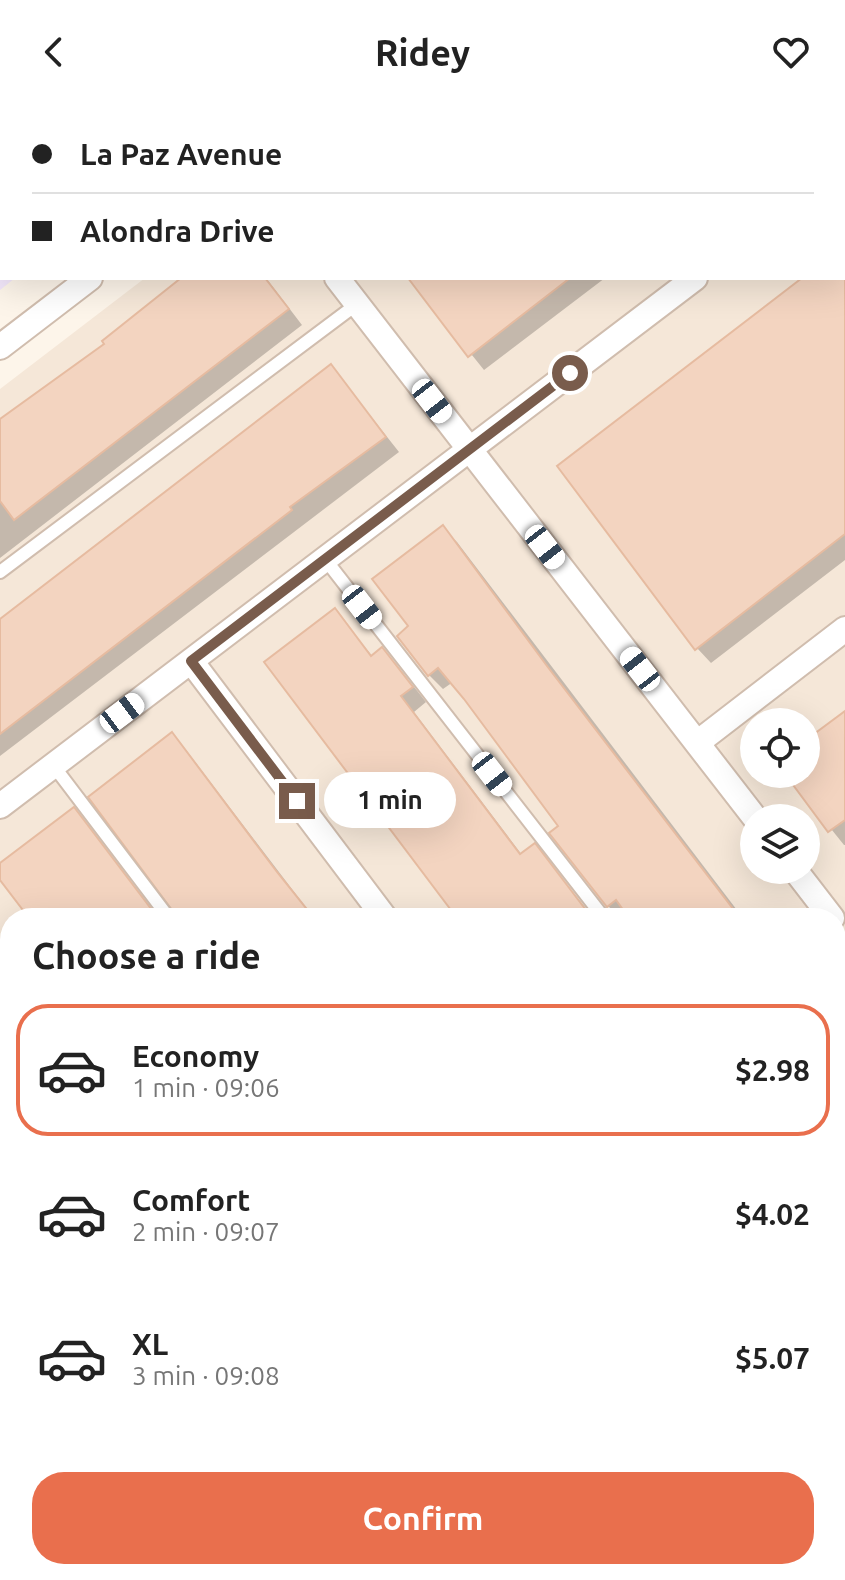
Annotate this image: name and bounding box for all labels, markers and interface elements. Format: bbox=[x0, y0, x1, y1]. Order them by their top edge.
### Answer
icon: back bbox=[32, 30, 76, 74]
icon: heart bbox=[769, 30, 813, 74]
text: Ridey bbox=[375, 32, 470, 73]
text: La Paz Avenue bbox=[80, 137, 282, 171]
text: Alondra Drive bbox=[80, 214, 274, 248]
route start bbox=[552, 355, 588, 391]
car bbox=[408, 375, 456, 427]
car bbox=[521, 521, 569, 573]
car bbox=[338, 581, 386, 633]
car bbox=[616, 643, 664, 695]
car bbox=[96, 689, 148, 737]
map controls bbox=[740, 708, 820, 884]
button: locate bbox=[740, 708, 820, 788]
car bbox=[468, 748, 516, 800]
callout: 1 min bbox=[325, 773, 457, 829]
route end bbox=[279, 783, 315, 819]
text: 1 min bbox=[357, 785, 423, 814]
button: layers bbox=[740, 804, 820, 884]
text: Choose a ride bbox=[32, 935, 261, 976]
icon: car bbox=[36, 1034, 108, 1106]
text: Economy bbox=[132, 1039, 259, 1073]
text: $2.98 bbox=[735, 1053, 810, 1087]
text: 1 min · 09:06 bbox=[132, 1073, 280, 1102]
icon: car bbox=[36, 1178, 108, 1250]
text: Comfort bbox=[132, 1183, 250, 1217]
text: $4.02 bbox=[735, 1197, 810, 1231]
text: 2 min · 09:07 bbox=[132, 1217, 280, 1246]
icon: car bbox=[36, 1322, 108, 1394]
text: XL bbox=[132, 1327, 168, 1361]
text: $5.07 bbox=[735, 1341, 810, 1375]
text: 3 min · 09:08 bbox=[132, 1361, 280, 1390]
button: Confirm bbox=[32, 1472, 814, 1564]

